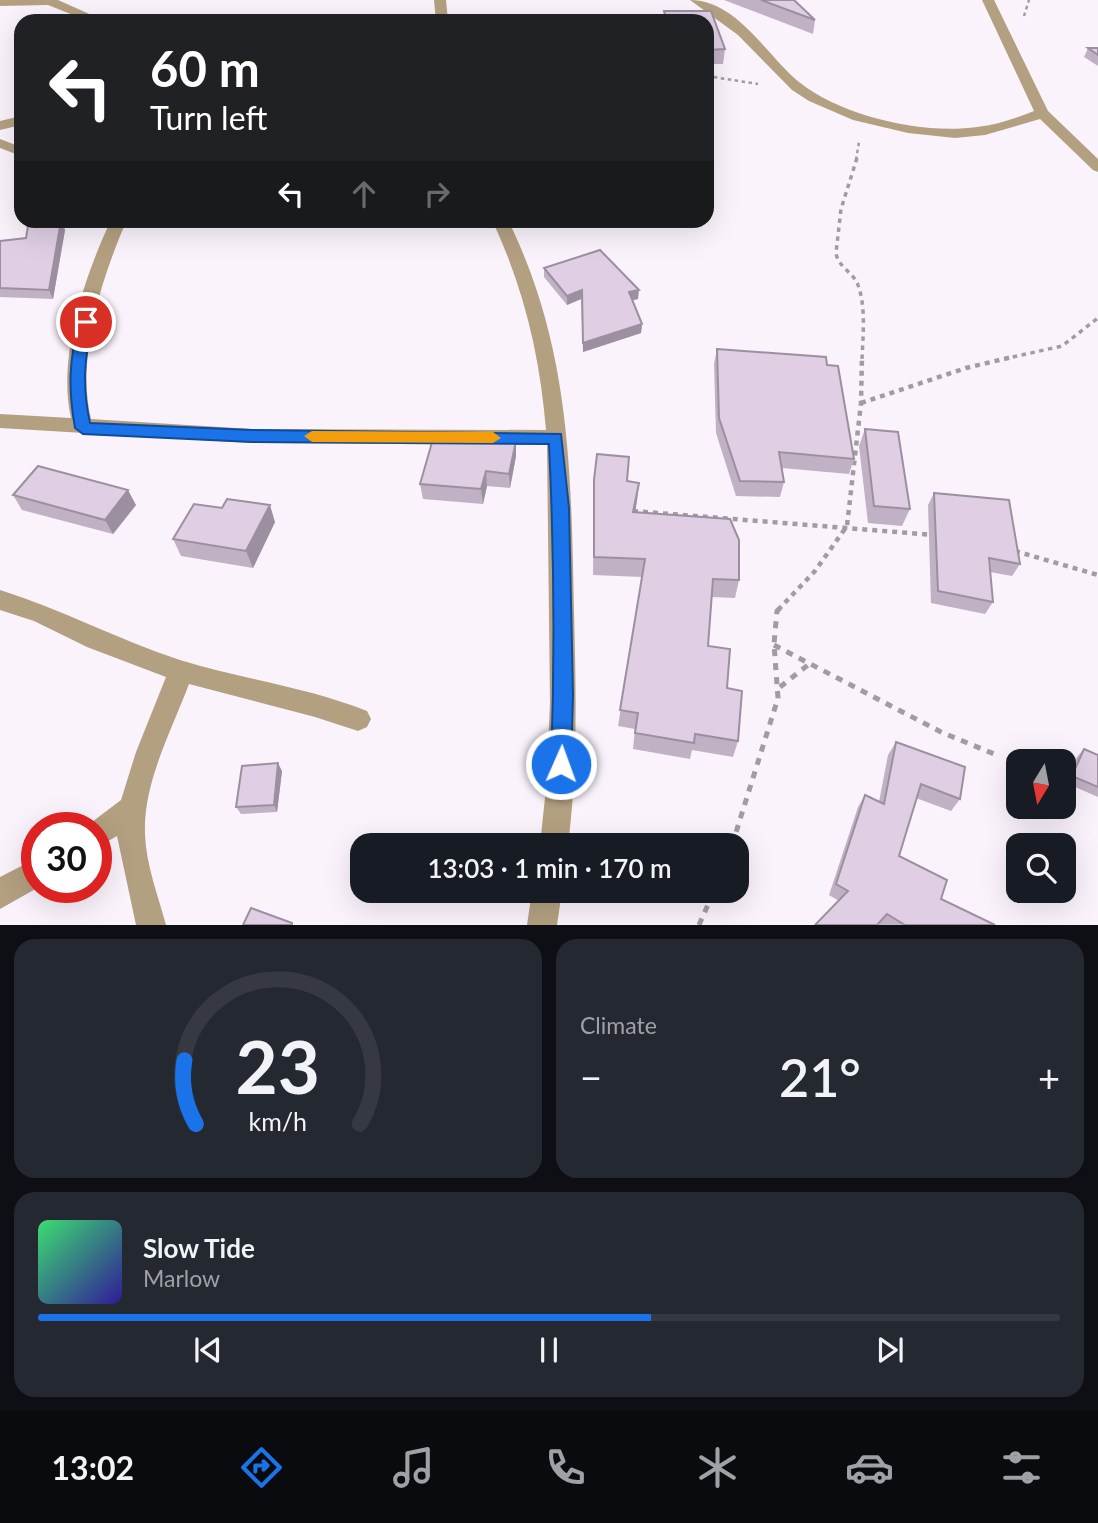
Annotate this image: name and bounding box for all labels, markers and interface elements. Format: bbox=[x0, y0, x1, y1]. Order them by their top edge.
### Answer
text: 60 m bbox=[150, 39, 260, 97]
icon: left bbox=[35, 42, 126, 133]
text: Turn left bbox=[150, 98, 267, 137]
icon: left bbox=[272, 175, 310, 213]
icon: ahead bbox=[345, 175, 383, 213]
icon: right bbox=[418, 175, 456, 213]
pin bbox=[56, 292, 116, 352]
icon: arrive bbox=[67, 303, 105, 341]
position arrow bbox=[524, 727, 598, 801]
north arrow bbox=[1006, 749, 1076, 819]
map controls bbox=[1006, 749, 1076, 903]
speed limit sign: 30 bbox=[21, 812, 112, 903]
button: search bbox=[1006, 833, 1076, 903]
text: 13:03 · 1 min · 170 m bbox=[427, 852, 672, 884]
text: Climate bbox=[580, 1011, 657, 1039]
text: 23 bbox=[236, 1023, 320, 1111]
text: 21° bbox=[779, 1046, 861, 1108]
text: − bbox=[580, 1054, 602, 1100]
text: + bbox=[1038, 1054, 1060, 1100]
text: km/h bbox=[249, 1106, 307, 1136]
text: Slow Tide bbox=[143, 1232, 255, 1264]
text: Marlow bbox=[143, 1264, 220, 1292]
icon: previous bbox=[189, 1331, 227, 1369]
icon: pause bbox=[530, 1331, 568, 1369]
icon: next bbox=[871, 1331, 909, 1369]
icon: directions bbox=[237, 1443, 286, 1492]
icon: music bbox=[389, 1443, 438, 1492]
icon: phone bbox=[541, 1443, 590, 1492]
icon: climate bbox=[693, 1443, 742, 1492]
icon: car bbox=[845, 1443, 894, 1492]
icon: filters bbox=[997, 1443, 1046, 1492]
text: 13:02 bbox=[52, 1448, 134, 1487]

